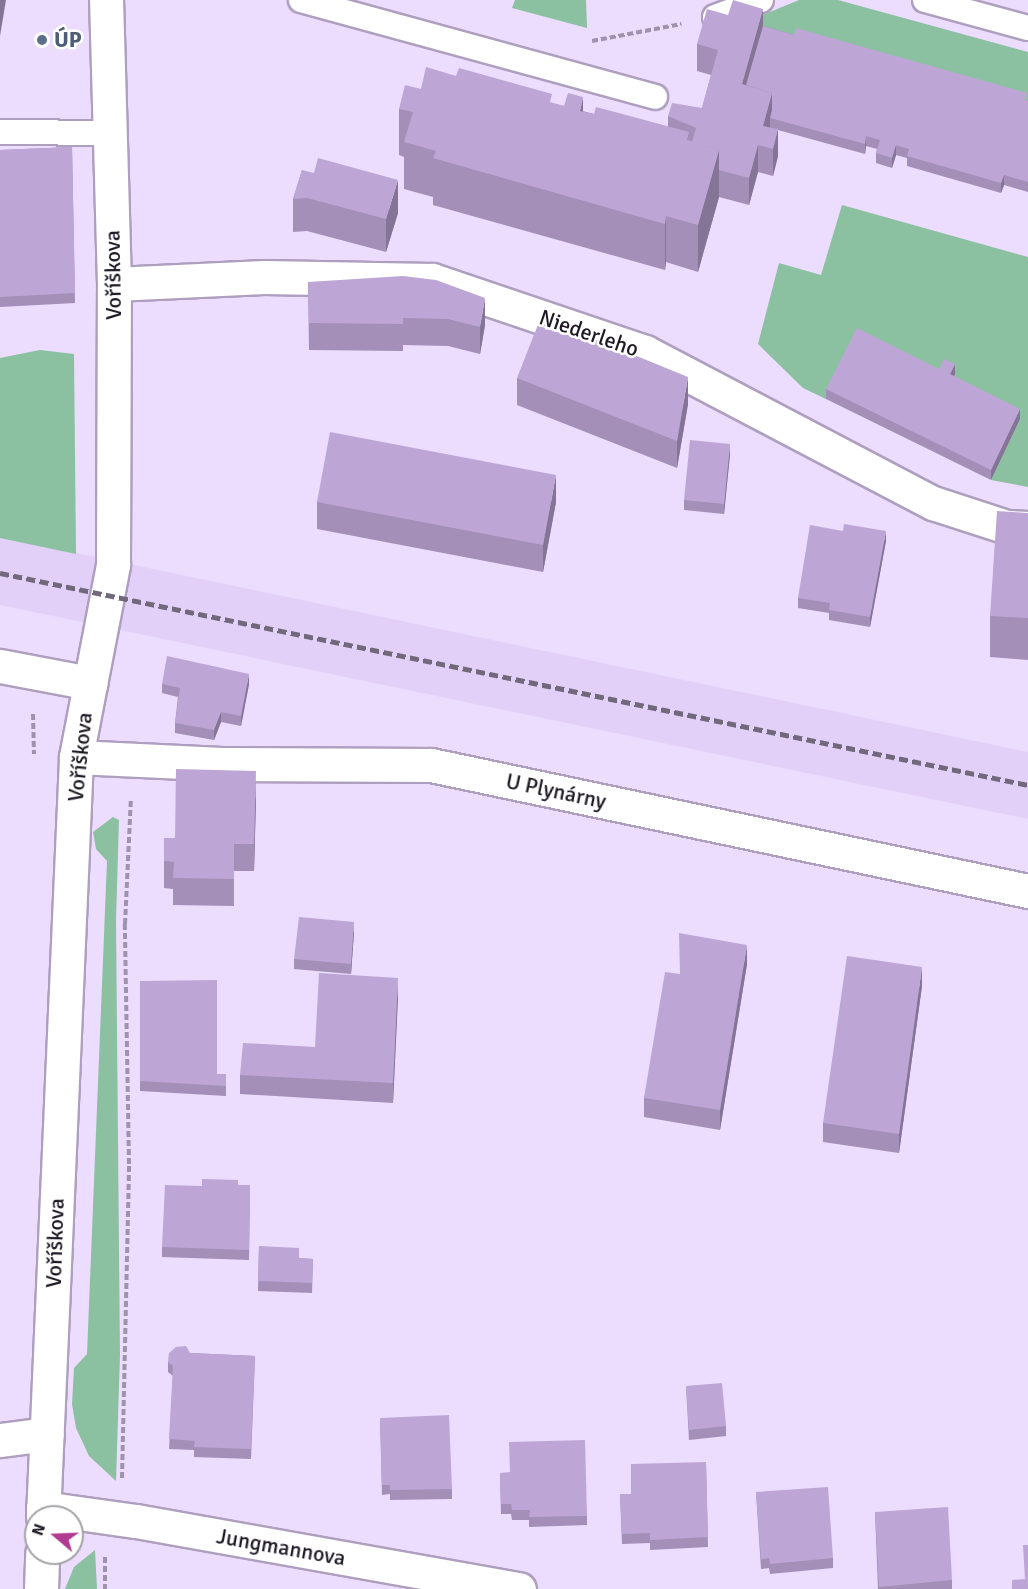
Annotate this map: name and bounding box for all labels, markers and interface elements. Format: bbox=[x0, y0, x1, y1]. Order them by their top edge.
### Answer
place label: ÚP bbox=[54, 27, 82, 53]
marker: ÚP bbox=[35, 33, 49, 47]
street label: Voříškova bbox=[99, 230, 127, 320]
street label: Niederleho bbox=[536, 304, 642, 362]
street label: Voříškova bbox=[62, 711, 98, 803]
street label: U Plynárny bbox=[504, 768, 608, 814]
street label: Voříškova bbox=[40, 1198, 70, 1288]
north arrow bbox=[24, 1505, 84, 1565]
text: N bbox=[28, 1521, 50, 1538]
street label: Jungmannova bbox=[214, 1523, 348, 1571]

